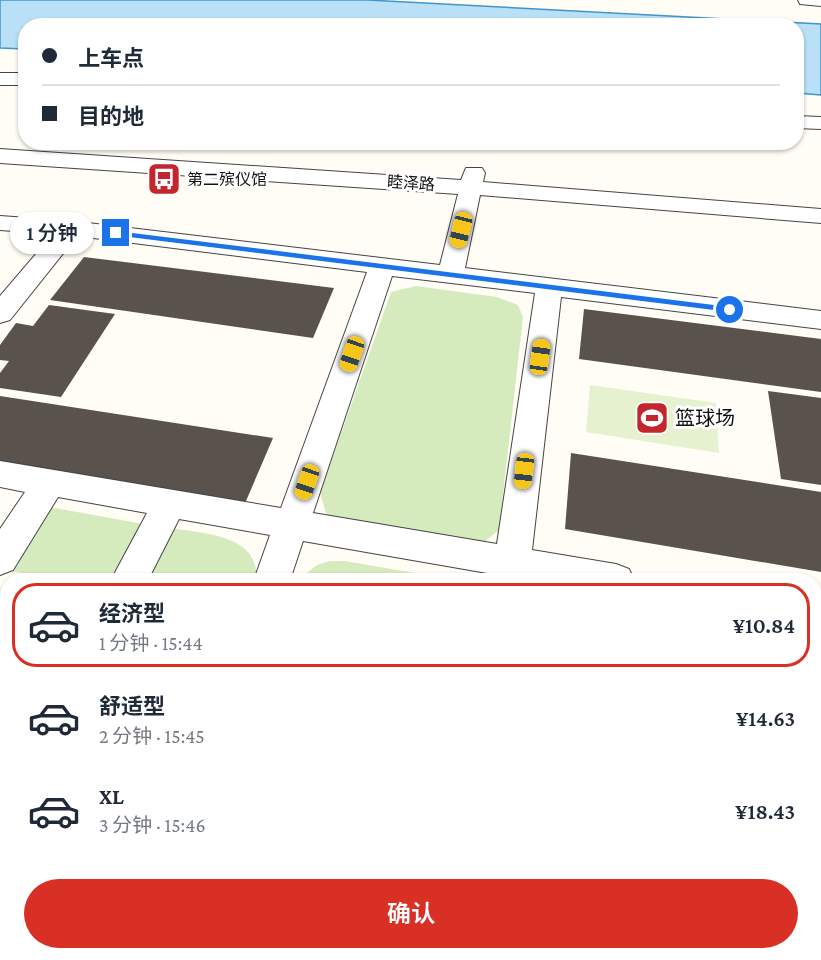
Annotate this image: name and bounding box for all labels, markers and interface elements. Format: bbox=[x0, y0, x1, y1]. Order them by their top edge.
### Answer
text: 上车点 bbox=[78, 46, 144, 71]
text: 目的地 bbox=[78, 104, 144, 129]
bus stop icon: 第二殡仪馆 bbox=[146, 161, 182, 197]
place label: 第二殡仪馆 bbox=[187, 171, 267, 188]
street label: 睦泽路 bbox=[386, 173, 436, 193]
car bbox=[448, 210, 474, 250]
callout: 1 分钟 bbox=[11, 212, 95, 254]
route end bbox=[102, 219, 129, 246]
text: 1 分钟 bbox=[27, 222, 77, 244]
route start bbox=[716, 296, 743, 323]
car bbox=[338, 334, 366, 374]
car bbox=[529, 338, 551, 376]
sports icon: 篮球场 bbox=[634, 400, 670, 436]
place label: 篮球场 bbox=[675, 407, 735, 429]
car bbox=[513, 452, 535, 490]
car bbox=[293, 462, 321, 502]
icon: car bbox=[27, 598, 81, 652]
text: 经济型 bbox=[99, 601, 165, 626]
text: ¥10.84 bbox=[733, 613, 795, 638]
text: 1 分钟 · 15:44 bbox=[99, 632, 203, 654]
icon: car bbox=[27, 691, 81, 745]
text: 舒适型 bbox=[99, 694, 165, 719]
text: ¥14.63 bbox=[736, 706, 795, 731]
text: 2 分钟 · 15:45 bbox=[99, 725, 205, 747]
icon: car bbox=[27, 784, 81, 838]
text: XL bbox=[99, 784, 124, 809]
text: ¥18.43 bbox=[735, 799, 795, 824]
text: 3 分钟 · 15:46 bbox=[99, 814, 206, 836]
button: 确认 bbox=[24, 879, 798, 948]

